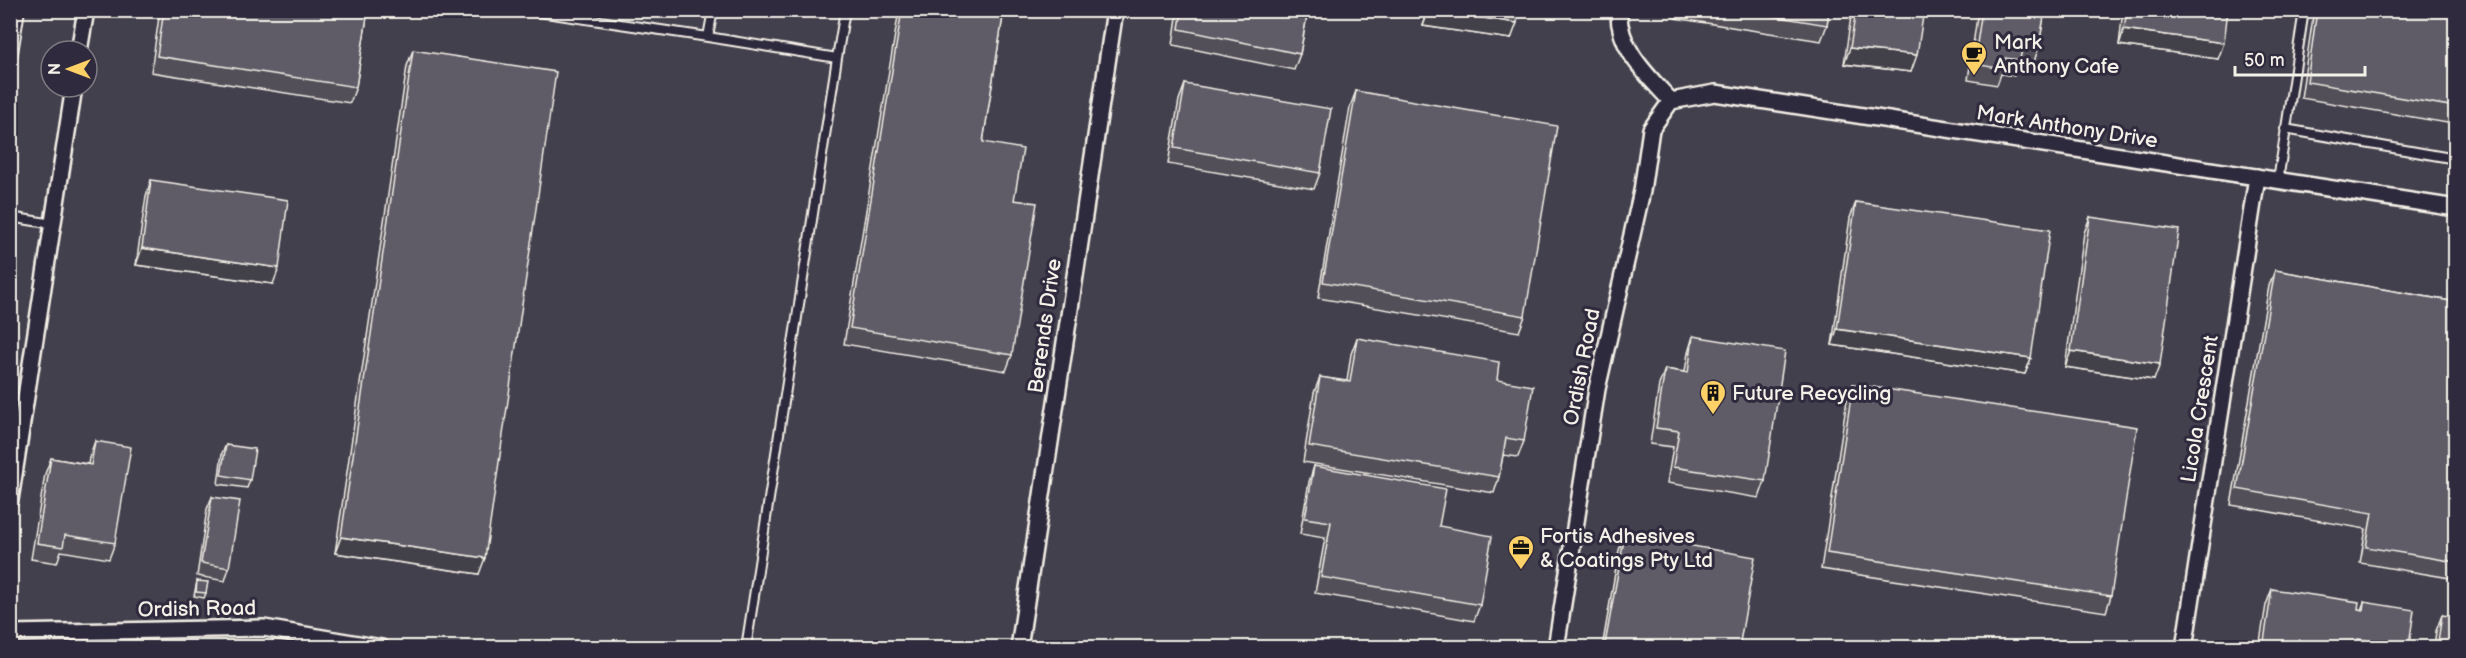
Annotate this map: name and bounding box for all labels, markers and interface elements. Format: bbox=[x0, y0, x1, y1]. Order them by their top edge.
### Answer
place label: Mark Anthony Cafe bbox=[1994, 30, 2119, 79]
north arrow bbox=[39, 39, 99, 99]
cafe icon: Mark Anthony Cafe bbox=[1959, 39, 1989, 77]
scale bar bbox=[2235, 39, 2366, 77]
text: 50 m bbox=[2244, 50, 2285, 71]
text: N bbox=[46, 63, 65, 75]
street label: Mark Anthony Drive bbox=[1975, 100, 2159, 154]
street label: Berends Drive bbox=[1023, 257, 1067, 395]
street label: Ordish Road bbox=[1558, 306, 1606, 428]
street label: Licola Crescent bbox=[2176, 333, 2224, 485]
building icon: Future Recycling bbox=[1698, 378, 1728, 416]
place label: Future Recycling bbox=[1732, 381, 1891, 406]
place label: Fortis Adhesives & Coatings Pty Ltd bbox=[1540, 524, 1713, 573]
office icon: Fortis Adhesives & Coatings Pty Ltd bbox=[1506, 533, 1536, 571]
street label: Ordish Road bbox=[138, 595, 256, 623]

